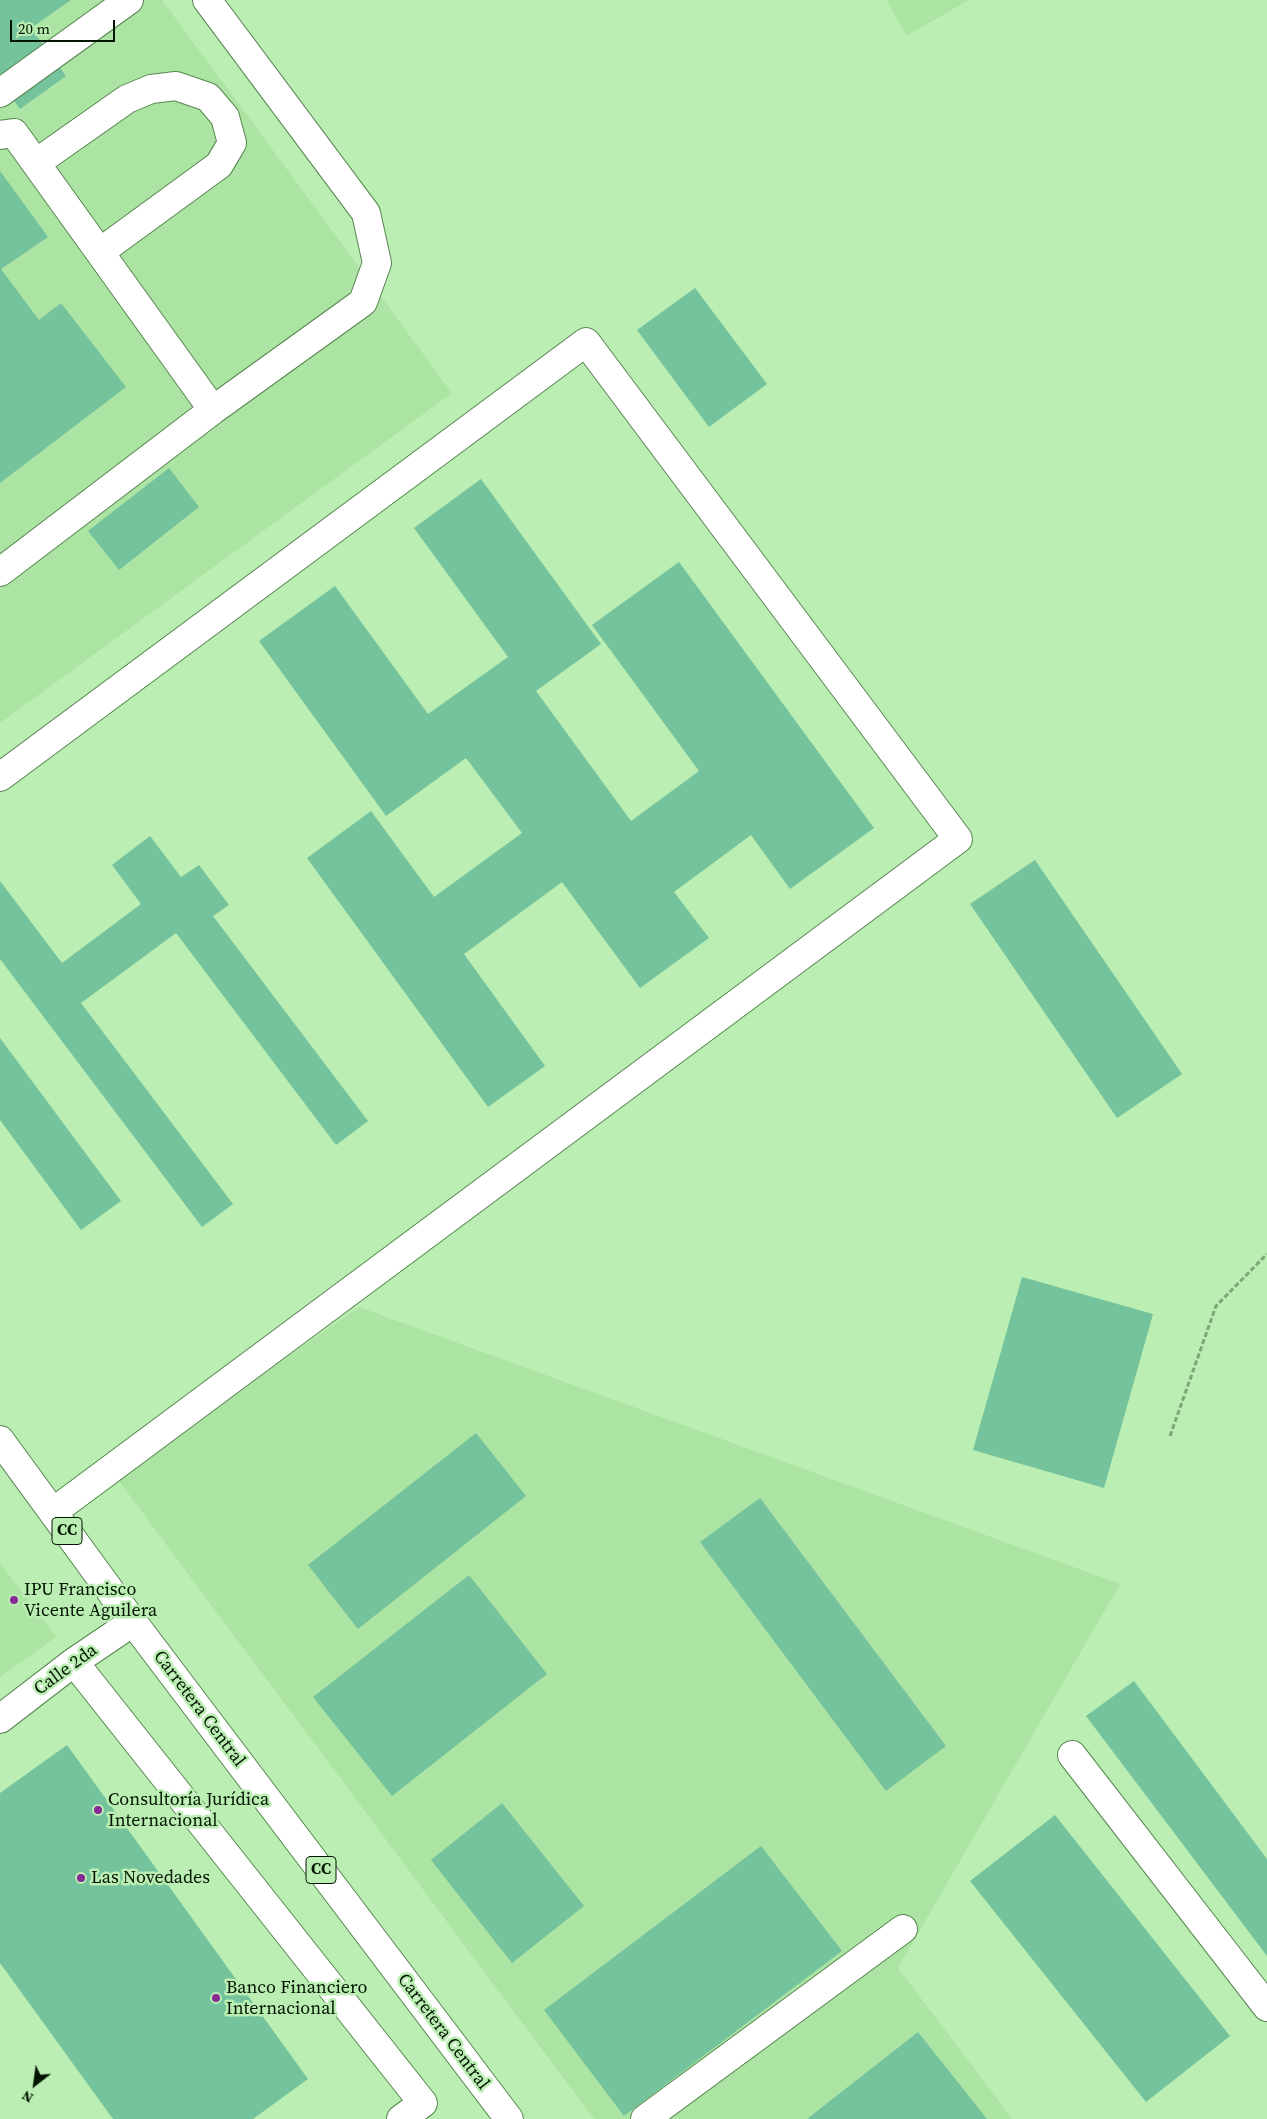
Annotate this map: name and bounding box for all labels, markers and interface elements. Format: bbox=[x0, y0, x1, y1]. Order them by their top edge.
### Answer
scale bar bbox=[12, 10, 118, 42]
text: 20 m bbox=[18, 18, 50, 39]
road number: CC bbox=[52, 1518, 82, 1544]
place label: IPU Francisco Vicente Aguilera bbox=[24, 1579, 157, 1622]
marker: IPU Francisco Vicente Aguilera bbox=[8, 1594, 20, 1606]
street label: Calle 2da bbox=[30, 1640, 102, 1700]
street label: Carretera Central bbox=[148, 1647, 250, 1771]
place label: Consultoría Jurídica Internacional bbox=[108, 1789, 269, 1832]
marker: Consultoría Jurídica Internacional bbox=[92, 1804, 104, 1816]
road number: CC bbox=[306, 1856, 336, 1884]
place label: Las Novedades bbox=[91, 1867, 210, 1889]
marker: Las Novedades bbox=[75, 1872, 87, 1884]
street label: Carretera Central bbox=[392, 1970, 494, 2094]
place label: Banco Financiero Internacional bbox=[226, 1977, 367, 2020]
marker: Banco Financiero Internacional bbox=[210, 1992, 222, 2004]
north arrow bbox=[10, 2059, 60, 2109]
text: N bbox=[18, 2086, 37, 2108]

